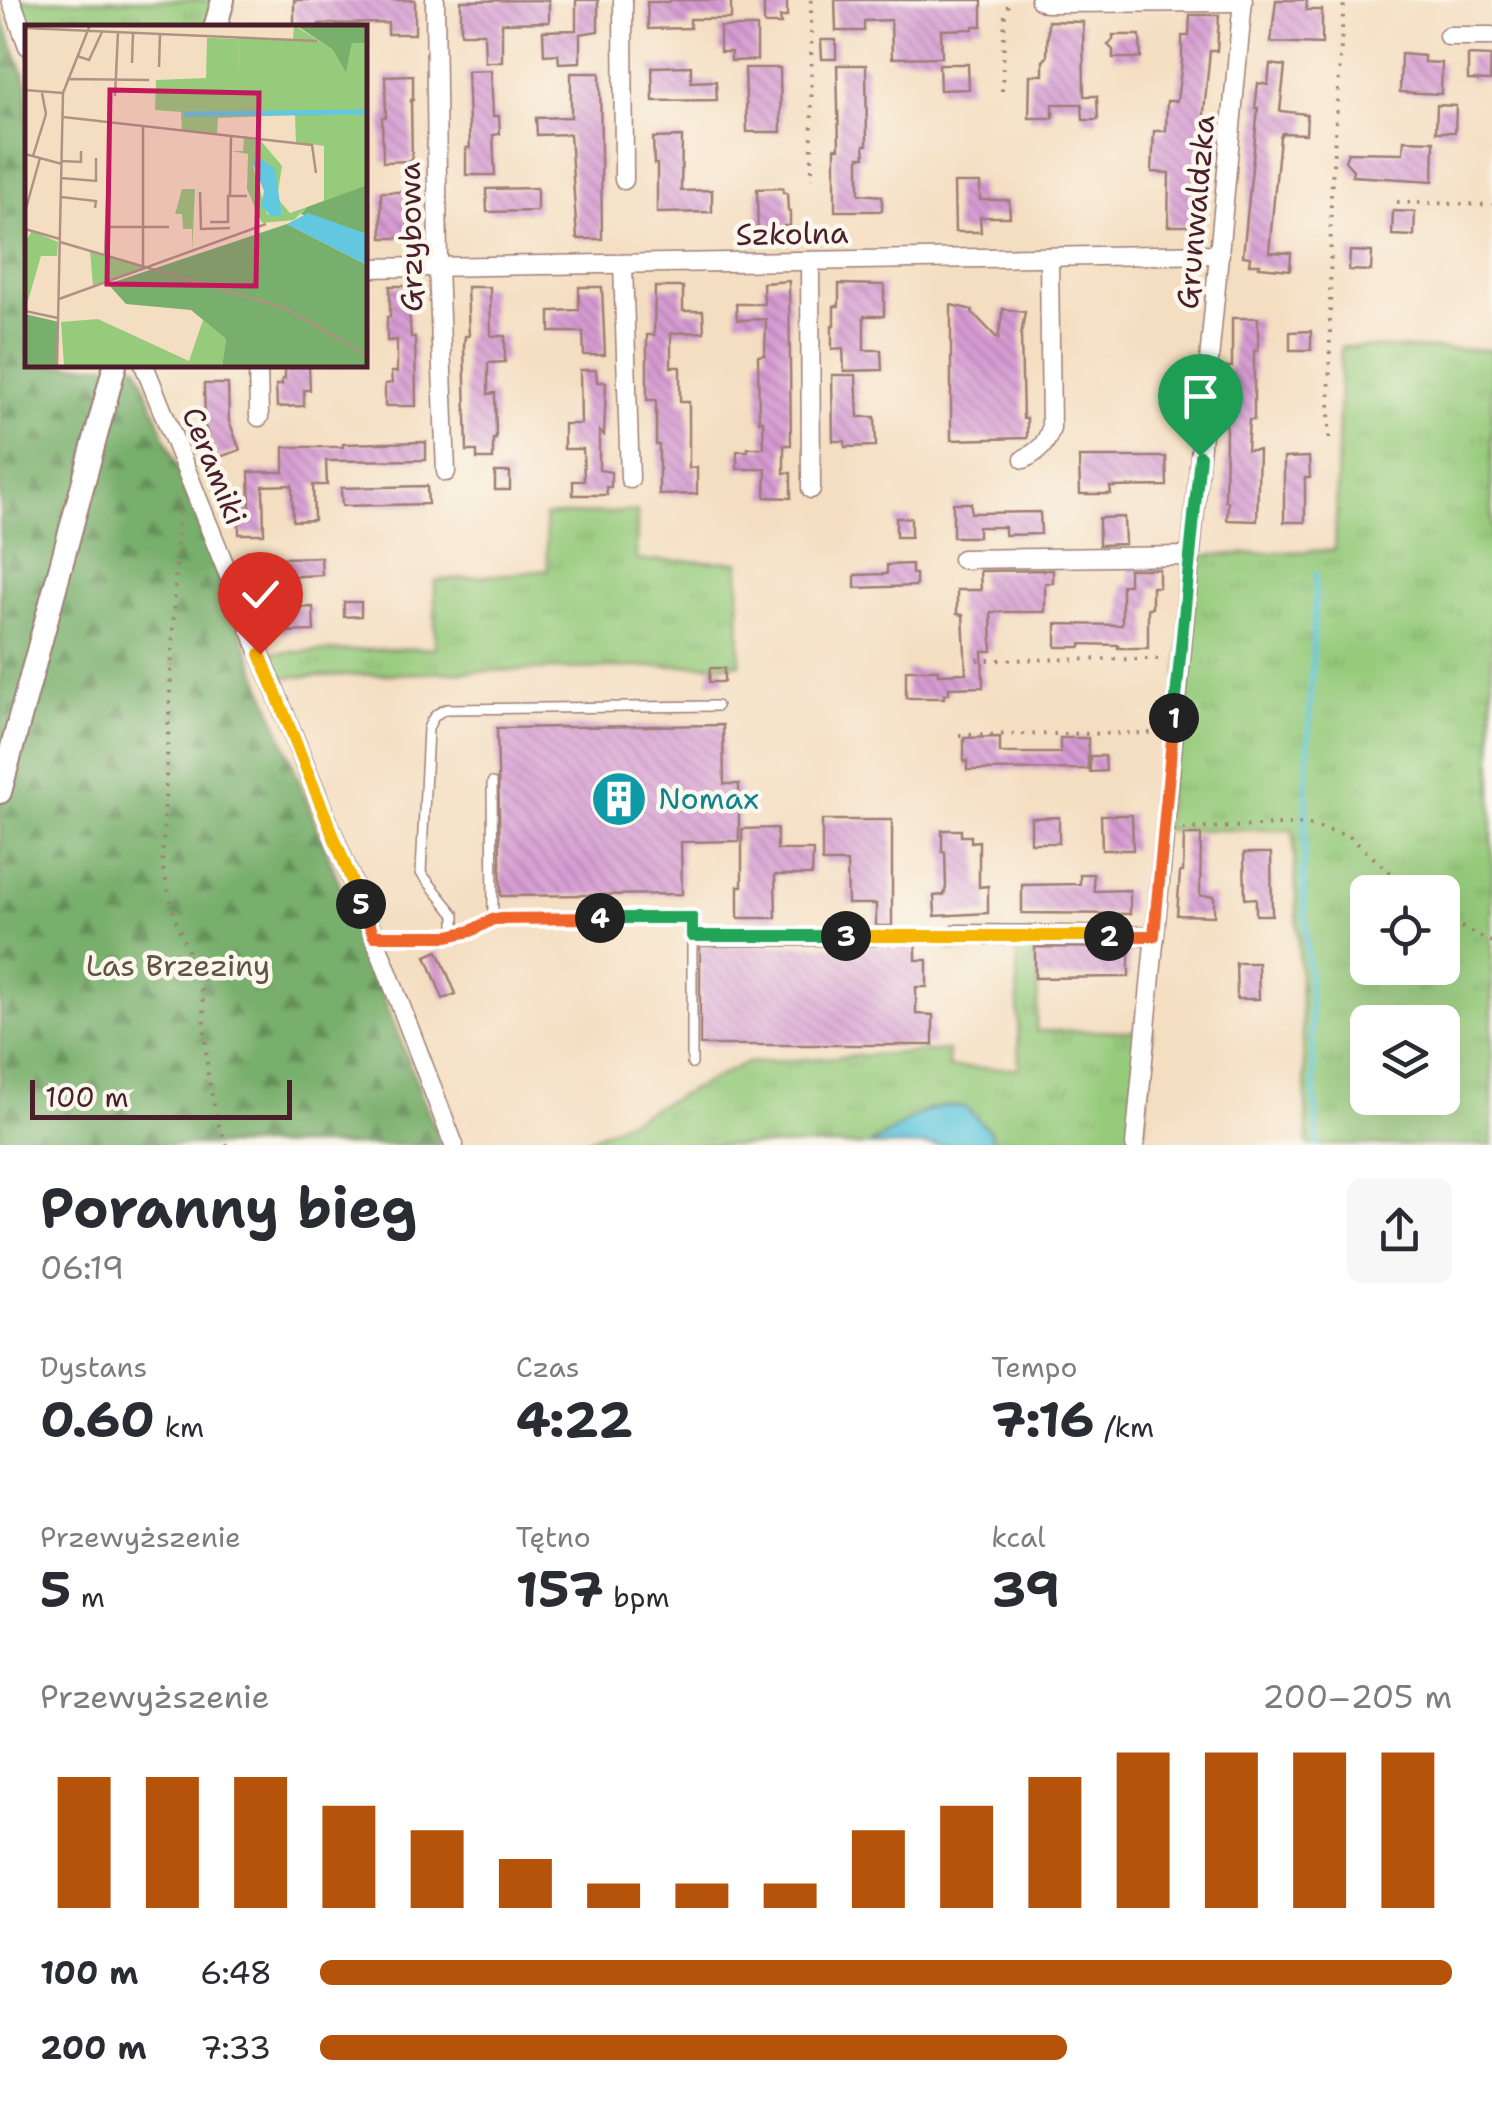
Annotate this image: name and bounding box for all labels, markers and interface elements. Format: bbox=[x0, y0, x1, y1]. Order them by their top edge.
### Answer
inset map bbox=[25, 25, 368, 368]
street label: Grunwaldzka bbox=[1167, 113, 1224, 311]
street label: Grzybowa bbox=[389, 161, 432, 312]
street label: Szkolna bbox=[735, 212, 849, 255]
pin bbox=[1158, 354, 1243, 457]
icon: arrive bbox=[1173, 369, 1228, 424]
street label: Ceramiki bbox=[172, 401, 257, 531]
pin bbox=[218, 552, 303, 655]
icon: check bbox=[233, 567, 288, 622]
pin: 1 bbox=[1149, 693, 1199, 743]
text: 1 bbox=[1168, 699, 1180, 737]
building icon: Nomax bbox=[589, 769, 649, 829]
place label: Nomax bbox=[658, 778, 759, 819]
map controls bbox=[1350, 875, 1460, 1115]
button: locate bbox=[1350, 875, 1460, 985]
pin: 5 bbox=[336, 879, 386, 929]
text: 5 bbox=[352, 885, 370, 923]
pin: 4 bbox=[575, 893, 625, 943]
text: 4 bbox=[590, 899, 610, 937]
pin: 3 bbox=[821, 911, 871, 961]
pin: 2 bbox=[1084, 911, 1134, 961]
text: 3 bbox=[836, 917, 856, 955]
text: 2 bbox=[1099, 917, 1119, 955]
park label: Las Brzeziny bbox=[86, 945, 270, 986]
button: layers bbox=[1350, 1005, 1460, 1115]
scale bar bbox=[30, 1075, 292, 1120]
text: 100 m bbox=[45, 1078, 129, 1116]
text: Poranny bieg bbox=[40, 1171, 417, 1245]
button: share bbox=[1347, 1178, 1452, 1283]
text: 06:19 bbox=[40, 1246, 124, 1289]
text: Dystans bbox=[40, 1348, 147, 1386]
text: Czas bbox=[516, 1348, 580, 1386]
text: Tempo bbox=[991, 1348, 1078, 1386]
text: 0.60 bbox=[40, 1386, 155, 1453]
text: 4:22 bbox=[516, 1386, 633, 1453]
text: 7:16 bbox=[991, 1386, 1095, 1453]
text: km bbox=[155, 1408, 204, 1446]
text: /km bbox=[1095, 1408, 1154, 1446]
text: Przewyższenie bbox=[40, 1518, 241, 1556]
text: Tętno bbox=[516, 1518, 591, 1556]
text: kcal bbox=[991, 1518, 1046, 1556]
text: 5 bbox=[40, 1556, 71, 1623]
text: 157 bbox=[516, 1556, 604, 1623]
text: 39 bbox=[991, 1556, 1060, 1623]
text: m bbox=[71, 1578, 105, 1616]
text: bpm bbox=[604, 1578, 670, 1616]
text: Przewyższenie bbox=[40, 1675, 270, 1718]
text: 200–205 m bbox=[1262, 1675, 1452, 1718]
text: 100 m bbox=[40, 1951, 139, 1994]
text: 6:48 bbox=[200, 1951, 272, 1994]
text: 200 m bbox=[40, 2026, 147, 2069]
text: 7:33 bbox=[200, 2026, 271, 2069]

